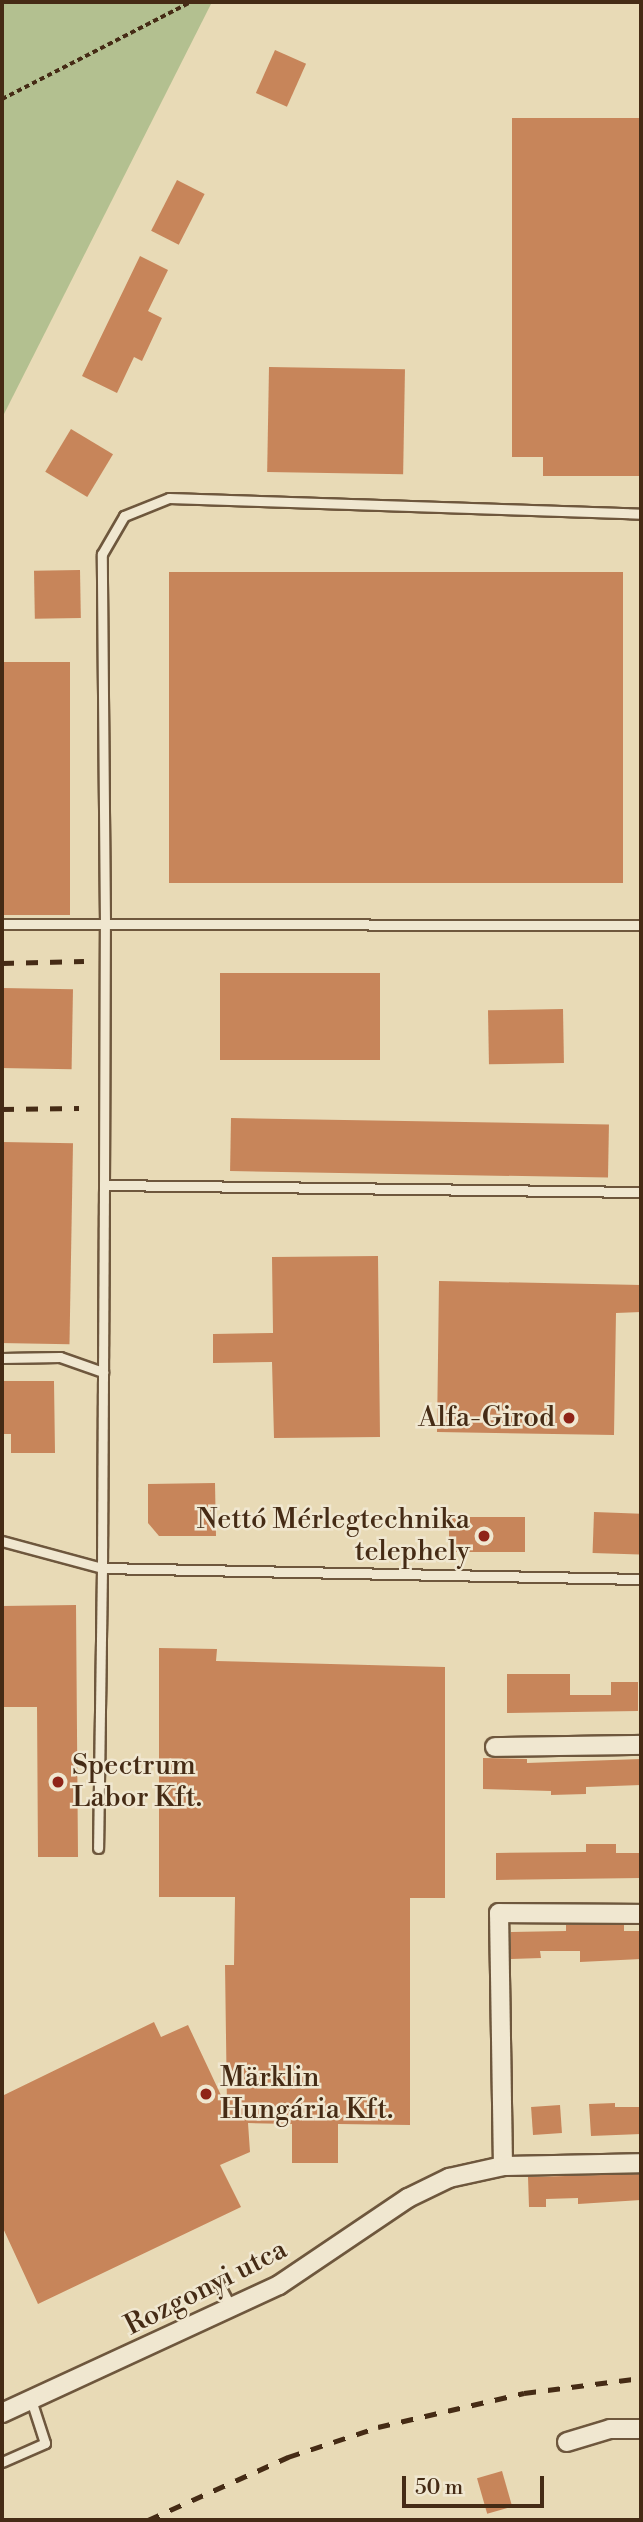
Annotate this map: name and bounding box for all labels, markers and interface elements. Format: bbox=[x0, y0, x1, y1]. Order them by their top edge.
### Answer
place label: Alfa-Girod bbox=[418, 1401, 555, 1435]
marker: Alfa-Girod bbox=[561, 1410, 577, 1426]
place label: Nettó Mérlegtechnika telephely bbox=[197, 1503, 470, 1569]
marker: Nettó Mérlegtechnika telephely bbox=[476, 1528, 492, 1544]
place label: Spectrum Labor Kft. bbox=[72, 1749, 202, 1815]
marker: Spectrum Labor Kft. bbox=[50, 1774, 66, 1790]
place label: Märklin Hungária Kft. bbox=[220, 2061, 393, 2127]
marker: Märklin Hungária Kft. bbox=[198, 2086, 214, 2102]
street label: Rozgonyi utca bbox=[119, 2233, 293, 2343]
scale bar bbox=[405, 2462, 547, 2506]
text: 50 m bbox=[415, 2475, 463, 2501]

